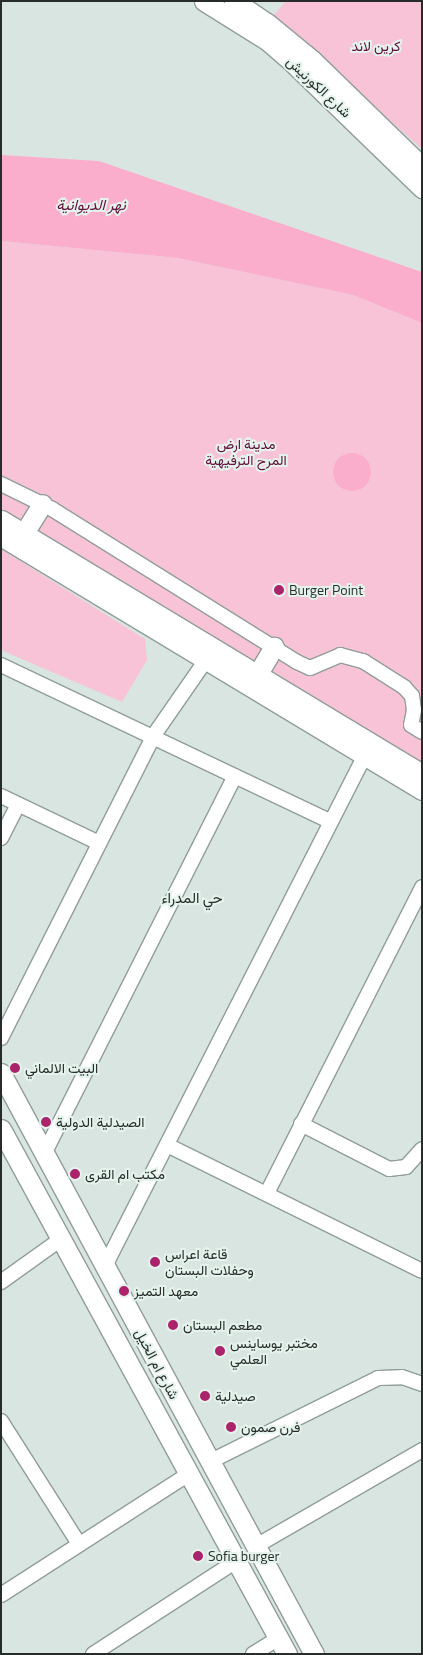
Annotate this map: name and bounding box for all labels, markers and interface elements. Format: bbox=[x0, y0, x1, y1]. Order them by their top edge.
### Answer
park label: كرين لاند bbox=[351, 38, 401, 54]
street label: شارع الكورنيش bbox=[283, 53, 355, 121]
water label: نهر الديوانية bbox=[56, 196, 126, 214]
park label: مدينة ارض المرح الترفيهية bbox=[205, 436, 287, 468]
place label: Burger Point bbox=[289, 582, 363, 598]
marker: Burger Point bbox=[273, 584, 285, 596]
district label: حي المدراء bbox=[161, 889, 223, 907]
place label: البيت الالماني bbox=[25, 1060, 98, 1076]
marker: البيت الالماني bbox=[9, 1062, 21, 1074]
place label: الصيدلية الدولية bbox=[56, 1114, 145, 1130]
marker: الصيدلية الدولية bbox=[40, 1116, 52, 1128]
place label: مكتب ام القرى bbox=[85, 1166, 165, 1182]
marker: مكتب ام القرى bbox=[69, 1168, 81, 1180]
place label: قاعة اعراس وحفلات البستان bbox=[165, 1246, 254, 1278]
marker: قاعة اعراس وحفلات البستان bbox=[149, 1256, 161, 1268]
place label: معهد التميز bbox=[134, 1283, 198, 1299]
marker: معهد التميز bbox=[118, 1285, 130, 1297]
place label: مطعم البستان bbox=[183, 1317, 262, 1333]
marker: مطعم البستان bbox=[167, 1319, 179, 1331]
street label: شارع ام الخيل bbox=[131, 1326, 183, 1402]
place label: مختبر يوساينس العلمي bbox=[230, 1335, 318, 1368]
marker: مختبر يوساينس العلمي bbox=[214, 1345, 226, 1357]
place label: صيدلية bbox=[215, 1388, 256, 1404]
marker: صيدلية bbox=[199, 1390, 211, 1402]
place label: فرن صمون bbox=[241, 1419, 300, 1435]
marker: فرن صمون bbox=[225, 1421, 237, 1433]
place label: Sofia burger bbox=[208, 1548, 279, 1564]
marker: Sofia burger bbox=[192, 1550, 204, 1562]

